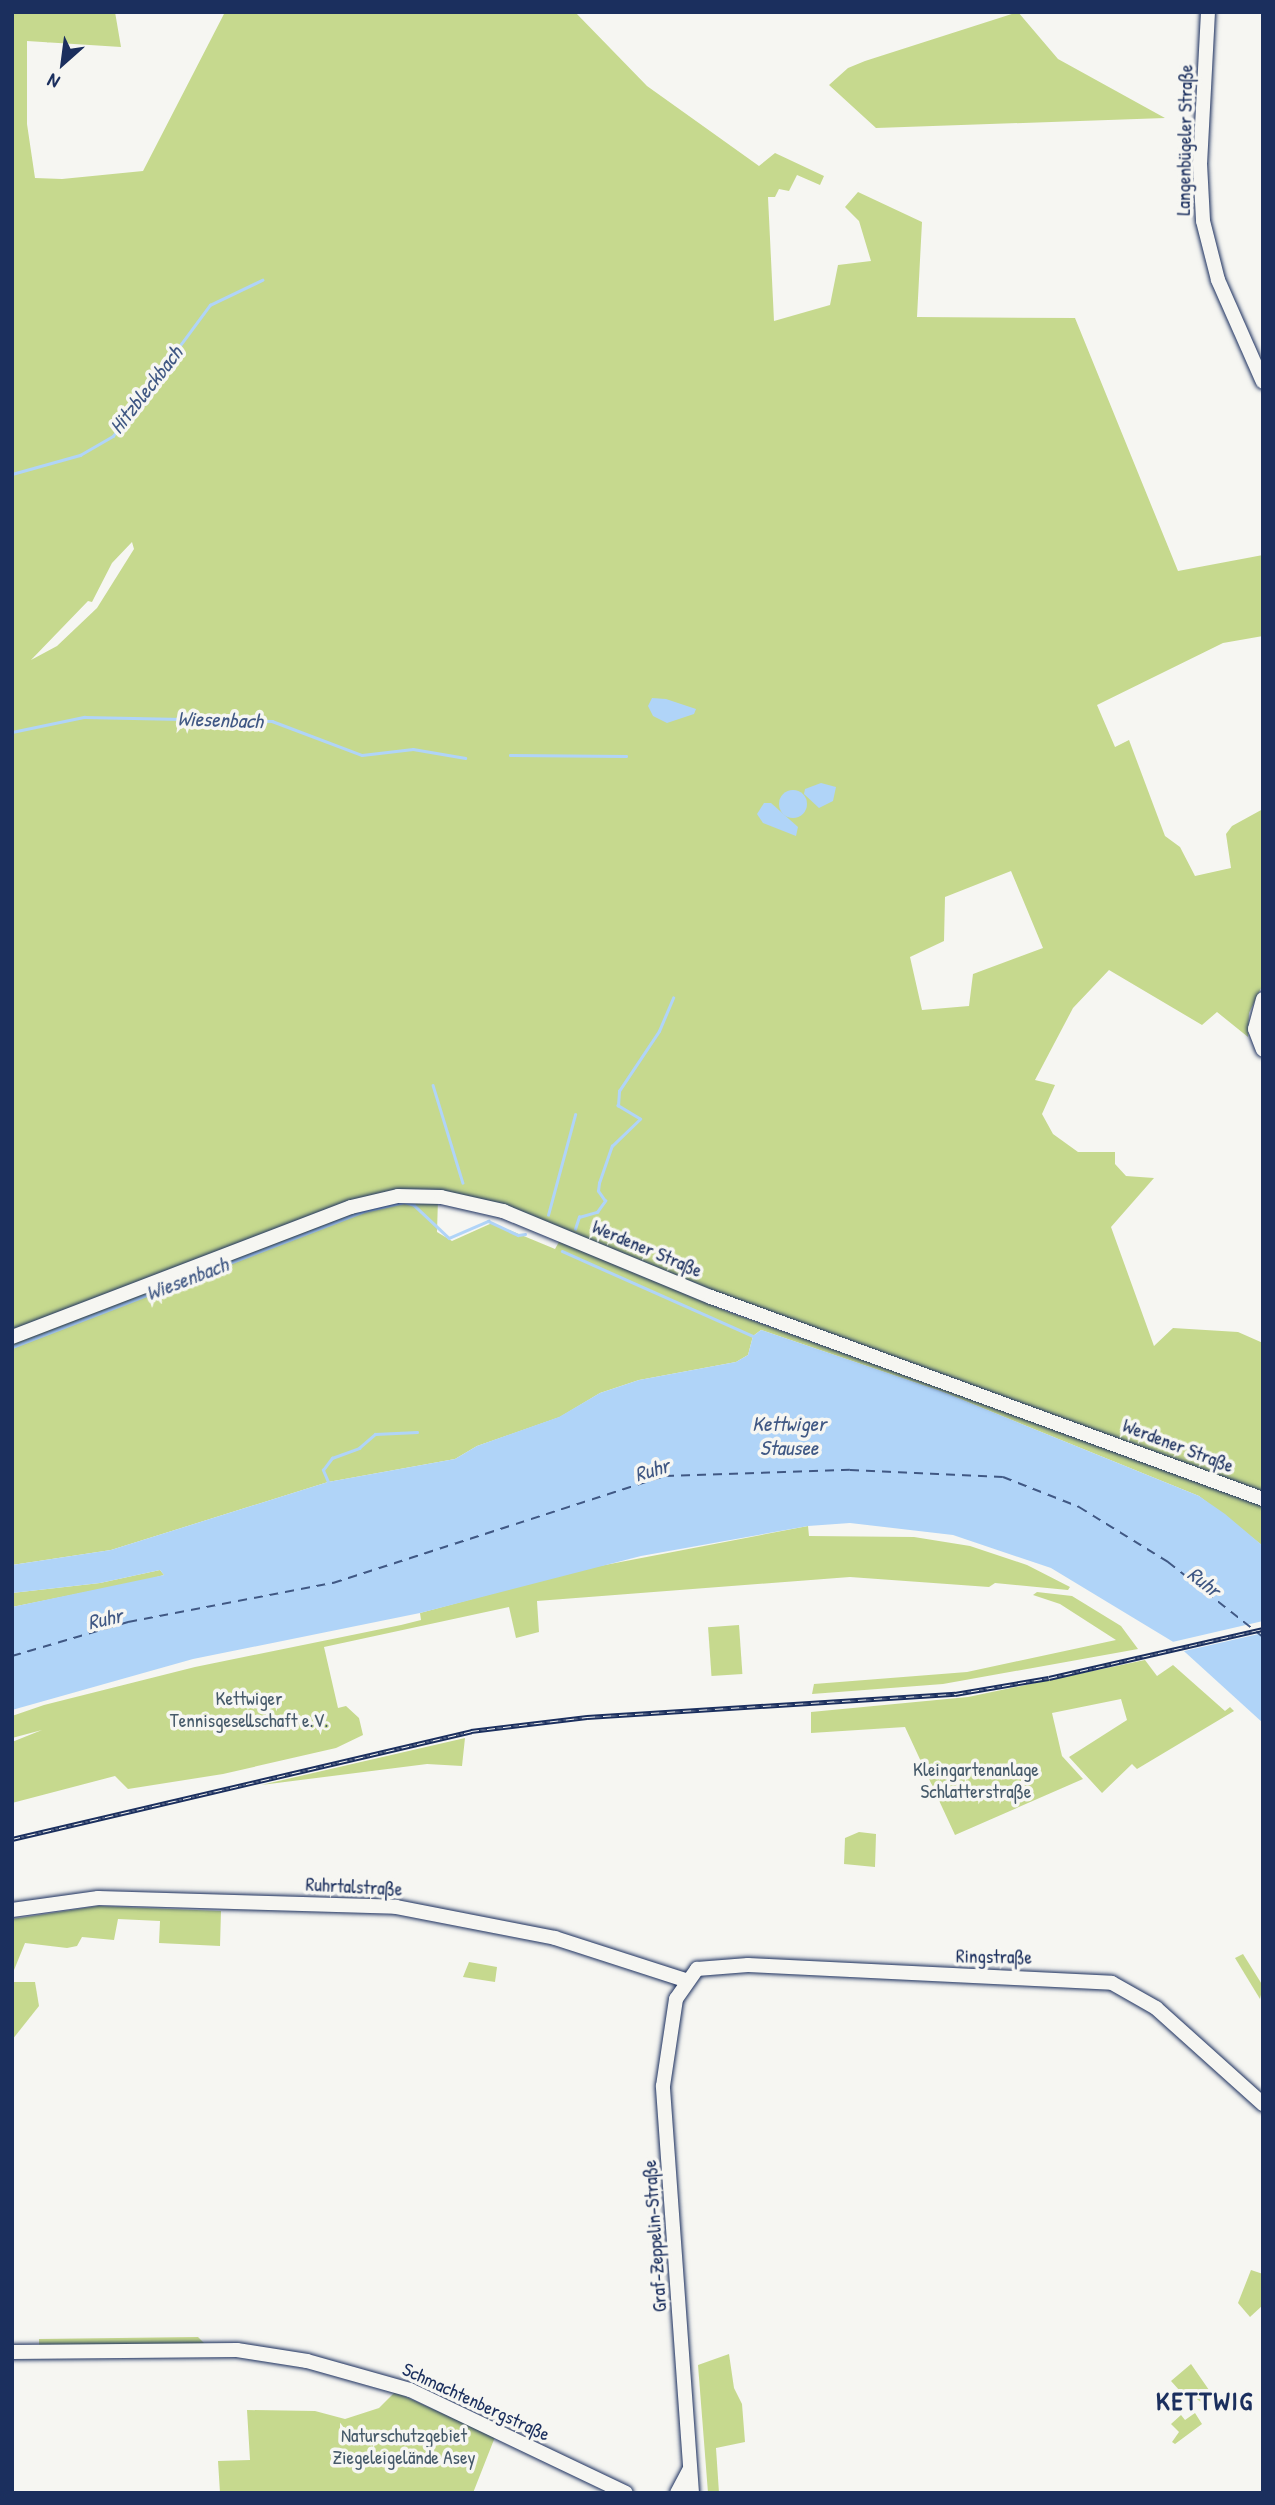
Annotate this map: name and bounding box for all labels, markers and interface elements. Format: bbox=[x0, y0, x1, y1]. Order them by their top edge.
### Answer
north arrow bbox=[28, 28, 98, 98]
street label: Langenbügeler Straße bbox=[1172, 64, 1198, 216]
text: N bbox=[43, 68, 64, 95]
water label: Hitzbleckbach bbox=[104, 341, 188, 439]
water label: Wiesenbach bbox=[177, 706, 263, 734]
street label: Werdener Straße bbox=[589, 1216, 705, 1282]
water label: Wiesenbach bbox=[142, 1252, 232, 1306]
water label: Kettwiger Stausee bbox=[752, 1411, 826, 1461]
street label: Werdener Straße bbox=[1119, 1414, 1237, 1478]
water label: Ruhr bbox=[632, 1453, 672, 1487]
water label: Ruhr bbox=[1183, 1561, 1225, 1603]
water label: Ruhr bbox=[85, 1603, 125, 1635]
park label: Kettwiger Tennisgesellschaft e.V. bbox=[170, 1688, 328, 1732]
park label: Kleingartenanlage Schlatterstraße bbox=[913, 1759, 1039, 1803]
street label: Ruhrtalstraße bbox=[305, 1873, 403, 1901]
street label: Ringstraße bbox=[956, 1945, 1032, 1969]
street label: Graf-Zeppelin-Straße bbox=[638, 2159, 672, 2313]
street label: Schmachtenbergstraße bbox=[399, 2358, 553, 2446]
district label: KETTWIG bbox=[1157, 2385, 1253, 2417]
park label: Naturschutzgebiet Ziegeleigelände Asey bbox=[333, 2425, 475, 2469]

